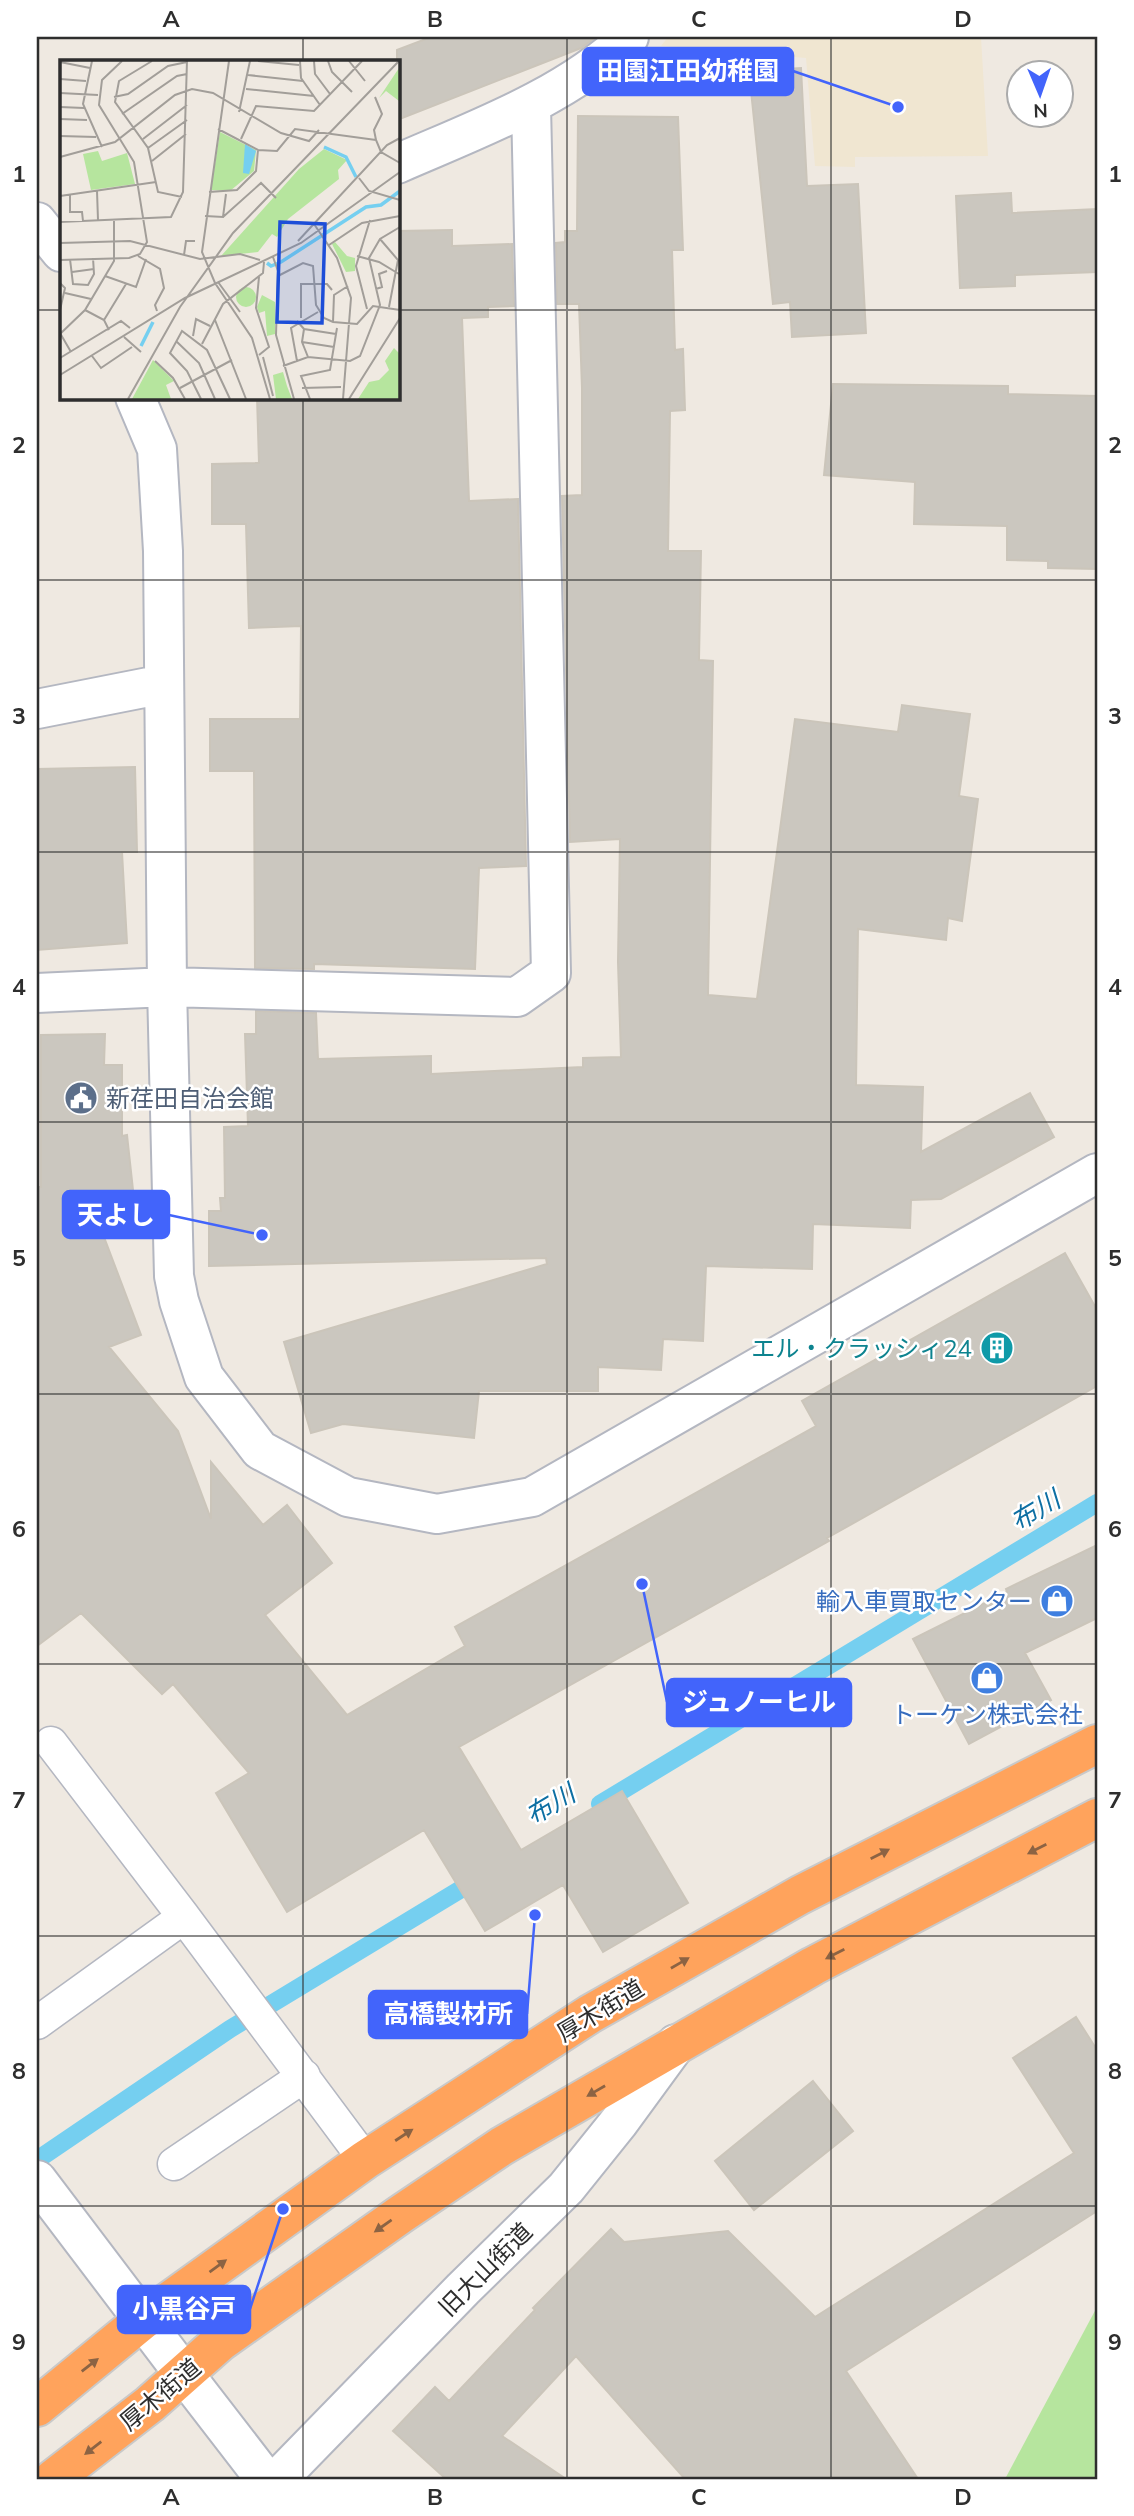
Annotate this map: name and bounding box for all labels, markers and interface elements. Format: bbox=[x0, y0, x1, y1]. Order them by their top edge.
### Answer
text: A bbox=[162, 4, 180, 33]
text: B bbox=[427, 4, 443, 33]
text: C bbox=[691, 4, 707, 33]
text: D bbox=[954, 4, 972, 33]
callout: 田園江田幼稚園 bbox=[583, 48, 793, 95]
text: 田園江田幼稚園 bbox=[597, 54, 779, 87]
inset map bbox=[60, 60, 399, 399]
north arrow bbox=[1004, 60, 1074, 130]
text: N bbox=[1033, 99, 1048, 123]
text: 1 bbox=[12, 159, 26, 188]
text: 1 bbox=[1108, 159, 1122, 188]
text: 2 bbox=[12, 430, 26, 459]
text: 2 bbox=[1108, 430, 1122, 459]
text: 3 bbox=[12, 701, 26, 730]
text: 3 bbox=[1108, 701, 1122, 730]
text: 4 bbox=[12, 972, 26, 1001]
text: 4 bbox=[1108, 972, 1122, 1001]
public building icon: 新荏田自治会館 bbox=[62, 1079, 100, 1117]
place label: 新荏田自治会館 bbox=[106, 1083, 274, 1113]
callout: 天よし bbox=[63, 1191, 169, 1238]
text: 天よし bbox=[77, 1198, 155, 1231]
text: 5 bbox=[12, 1243, 26, 1272]
text: 5 bbox=[1108, 1243, 1122, 1272]
building icon: エル・クラッシィ24 bbox=[978, 1329, 1016, 1367]
place label: エル・クラッシィ24 bbox=[751, 1333, 972, 1363]
water label: 布川 bbox=[1004, 1481, 1068, 1538]
text: 6 bbox=[12, 1514, 26, 1543]
text: 6 bbox=[1108, 1514, 1122, 1543]
shop icon: 輸入車買取センター bbox=[1038, 1582, 1076, 1620]
place label: 輸入車買取センター bbox=[816, 1586, 1032, 1616]
shop icon: トーケン株式会社 bbox=[968, 1659, 1006, 1697]
callout: ジュノーヒル bbox=[667, 1679, 851, 1726]
text: ジュノーヒル bbox=[682, 1685, 836, 1718]
place label: トーケン株式会社 bbox=[891, 1699, 1083, 1729]
water label: 布川 bbox=[519, 1775, 583, 1832]
text: 7 bbox=[12, 1785, 26, 1814]
text: 7 bbox=[1108, 1785, 1122, 1814]
one-way arrow bbox=[1027, 1844, 1047, 1855]
one-way arrow bbox=[870, 1849, 890, 1860]
one-way arrow bbox=[825, 1949, 845, 1960]
one-way arrow bbox=[670, 1957, 690, 1969]
street label: 厚木街道 bbox=[551, 1972, 649, 2048]
callout: 高橋製材所 bbox=[369, 1991, 527, 2038]
text: 高橋製材所 bbox=[383, 1997, 513, 2030]
text: 8 bbox=[12, 2056, 26, 2085]
text: 8 bbox=[1108, 2056, 1122, 2085]
one-way arrow bbox=[586, 2085, 605, 2098]
one-way arrow bbox=[394, 2128, 414, 2141]
street label: 旧大山街道 bbox=[432, 2216, 538, 2322]
one-way arrow bbox=[374, 2219, 392, 2233]
one-way arrow bbox=[209, 2259, 227, 2273]
callout: 小黒谷戸 bbox=[118, 2286, 250, 2333]
text: 小黒谷戸 bbox=[132, 2292, 236, 2325]
text: 9 bbox=[12, 2327, 26, 2356]
text: 9 bbox=[1108, 2327, 1122, 2356]
street label: 厚木街道 bbox=[114, 2352, 206, 2436]
one-way arrow bbox=[81, 2357, 99, 2372]
one-way arrow bbox=[84, 2441, 102, 2456]
text: A bbox=[162, 2482, 180, 2511]
text: B bbox=[427, 2482, 443, 2511]
text: C bbox=[691, 2482, 707, 2511]
text: D bbox=[954, 2482, 972, 2511]

